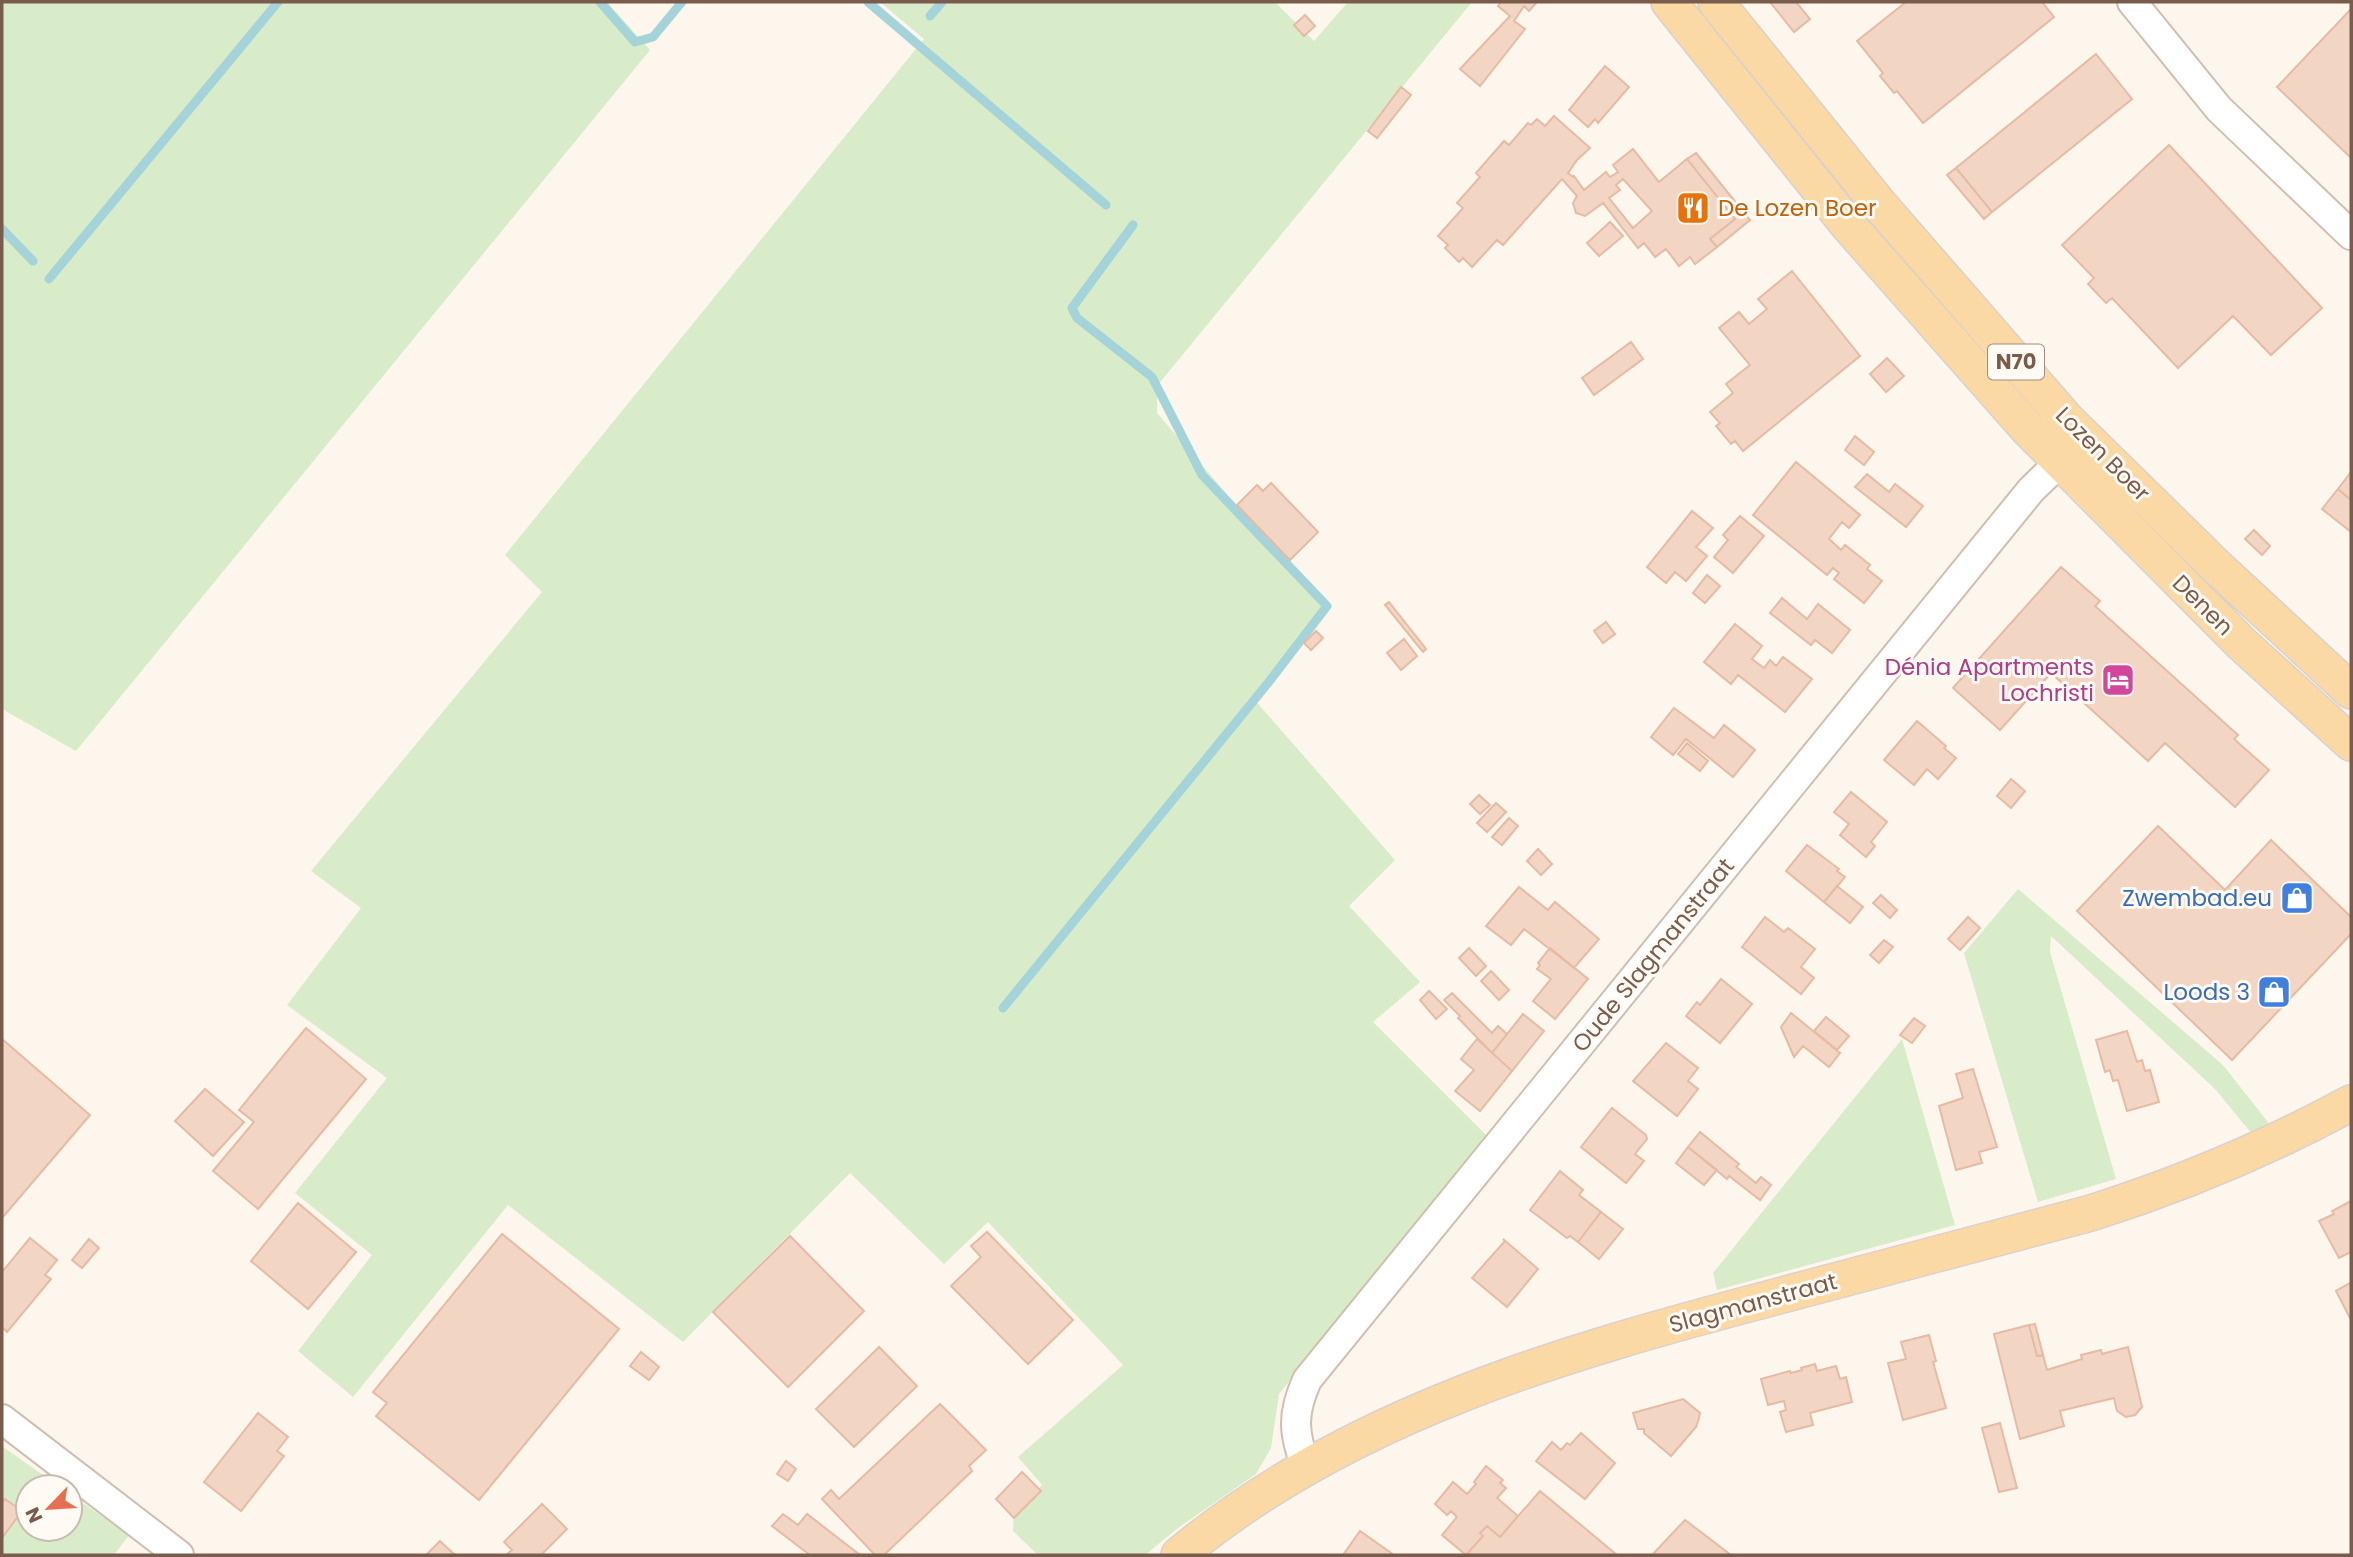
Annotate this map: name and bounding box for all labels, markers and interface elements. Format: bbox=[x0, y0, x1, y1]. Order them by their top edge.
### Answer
restaurant icon: De Lozen Boer bbox=[1674, 189, 1712, 227]
place label: De Lozen Boer bbox=[1718, 192, 1877, 224]
road number: N70 bbox=[1988, 344, 2044, 380]
street label: Lozen Boer bbox=[2049, 400, 2157, 508]
street label: Denen bbox=[2165, 567, 2241, 643]
place label: Dénia Apartments Lochristi bbox=[1885, 651, 2094, 709]
hotel icon: Dénia Apartments Lochristi bbox=[2099, 661, 2137, 699]
street label: Oude Slagmanstraat bbox=[1565, 851, 1741, 1059]
shop icon: Zwembad.eu bbox=[2278, 879, 2316, 917]
place label: Zwembad.eu bbox=[2122, 882, 2272, 914]
shop icon: Loods 3 bbox=[2255, 973, 2293, 1011]
place label: Loods 3 bbox=[2163, 976, 2250, 1008]
street label: Slagmanstraat bbox=[1665, 1265, 1841, 1341]
north arrow bbox=[14, 1473, 84, 1543]
text: N bbox=[19, 1503, 49, 1527]

